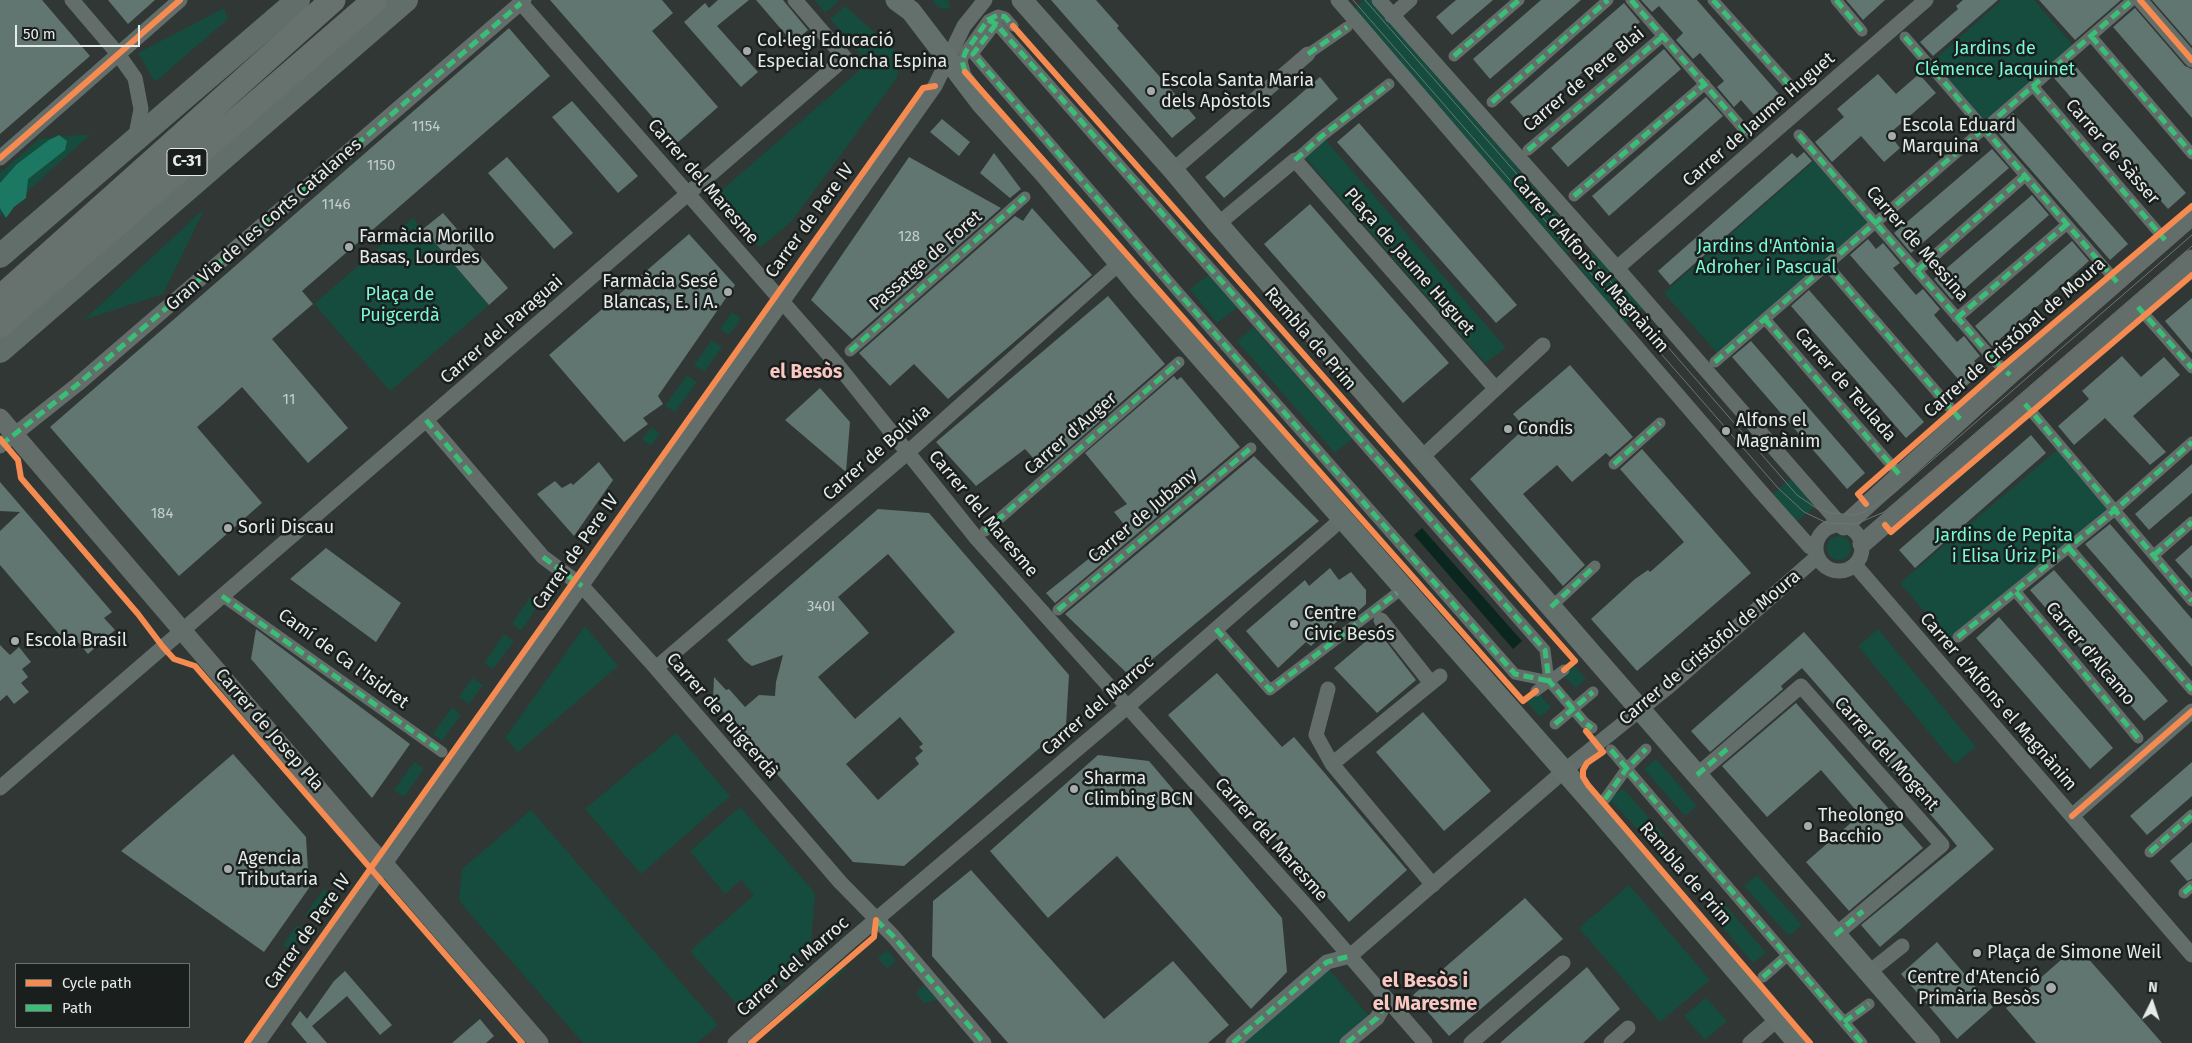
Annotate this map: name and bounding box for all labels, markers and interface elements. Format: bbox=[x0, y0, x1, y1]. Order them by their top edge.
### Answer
scale bar bbox=[18, 15, 142, 47]
street label: Carrer de Pere Blai bbox=[1519, 23, 1649, 137]
text: 50 m bbox=[23, 25, 56, 43]
place label: Col·legi Educació Especial Concha Espina bbox=[757, 30, 947, 72]
park label: Jardins de Clémence Jacquinet bbox=[1915, 38, 2075, 80]
marker: Col·legi Educació Especial Concha Espina bbox=[741, 45, 753, 57]
street label: Carrer de Jaume Huguet bbox=[1679, 48, 1839, 192]
place label: Escola Santa Maria dels Apòstols bbox=[1161, 70, 1314, 112]
marker: Escola Santa Maria dels Apòstols bbox=[1145, 85, 1157, 97]
street label: Carrer de Sàsser bbox=[2060, 95, 2164, 209]
street label: Carrer del Maresme bbox=[643, 115, 763, 249]
place label: Escola Eduard Marquina bbox=[1902, 115, 2016, 158]
house number: 1154 bbox=[412, 118, 440, 136]
marker: Escola Eduard Marquina bbox=[1886, 130, 1898, 142]
street label: Gran Via de les Corts Catalanes bbox=[162, 134, 366, 316]
road number: C-31 bbox=[167, 148, 207, 176]
house number: 1150 bbox=[367, 157, 395, 175]
street label: Carrer de Pere IV bbox=[761, 160, 859, 282]
street label: Carrer d'Alfons el Magnànim bbox=[1507, 171, 1673, 357]
street label: Carrer de Messina bbox=[1861, 182, 1973, 306]
street label: Plaça de Jaume Huguet bbox=[1339, 184, 1479, 340]
house number: 1146 bbox=[322, 196, 350, 214]
street label: Passatge de Foret bbox=[865, 206, 987, 316]
place label: Farmàcia Morillo Basas, Lourdes bbox=[359, 226, 494, 268]
house number: 128 bbox=[898, 228, 920, 246]
park label: Jardins d'Antònia Adroher i Pascual bbox=[1695, 236, 1837, 278]
marker: Farmàcia Morillo Basas, Lourdes bbox=[343, 241, 355, 253]
street label: Carrer de Cristóbal de Moura bbox=[1920, 253, 2110, 423]
street label: Carrer del Paraguai bbox=[436, 271, 568, 389]
place label: Farmàcia Sesé Blancas, E. i A. bbox=[602, 271, 718, 314]
street label: Rambla de Prim bbox=[1259, 283, 1361, 395]
park label: Plaça de Puigcerdà bbox=[360, 284, 440, 326]
marker: Farmàcia Sesé Blancas, E. i A. bbox=[722, 286, 734, 298]
street label: Carrer de Teulada bbox=[1790, 324, 1900, 446]
district label: el Besòs bbox=[770, 362, 842, 384]
street label: Carrer d'Auger bbox=[1020, 388, 1122, 480]
house number: 11 bbox=[283, 391, 295, 409]
street label: Carrer de Bolívia bbox=[819, 400, 935, 506]
place label: Alfons el Magnànim bbox=[1736, 410, 1820, 452]
place label: Condis bbox=[1518, 418, 1573, 440]
marker: Condis bbox=[1502, 423, 1514, 435]
marker: Alfons el Magnànim bbox=[1720, 425, 1732, 437]
street label: Carrer del Maresme bbox=[924, 446, 1042, 582]
street label: Carrer de Jubany bbox=[1084, 464, 1202, 568]
street label: Carrer de Pere IV bbox=[528, 490, 624, 614]
house number: 184 bbox=[151, 505, 173, 523]
place label: Sorli Discau bbox=[238, 517, 334, 539]
marker: Sorli Discau bbox=[222, 522, 234, 534]
park label: Jardins de Pepita i Elisa Úriz Pi bbox=[1935, 525, 2073, 568]
street label: Carrer de Cristòfol de Moura bbox=[1615, 566, 1805, 730]
house number: 340I bbox=[807, 598, 835, 616]
street label: Carrer d'Alcamo bbox=[2040, 598, 2140, 710]
place label: Centre Civic Besós bbox=[1304, 603, 1395, 646]
street label: Camí de Ca l'Isidret bbox=[274, 604, 412, 714]
street label: Carrer d'Alfons el Magnànim bbox=[1915, 609, 2081, 795]
marker: Centre Civic Besós bbox=[1288, 618, 1300, 630]
place label: Escola Brasil bbox=[25, 630, 127, 652]
marker: Escola Brasil bbox=[9, 635, 21, 647]
street label: Carrer de Puigcerdà bbox=[662, 649, 782, 783]
street label: Carrer del Marroc bbox=[1038, 651, 1158, 761]
street label: Carrer de Josep Pla bbox=[210, 664, 328, 796]
street label: Carrer del Mogent bbox=[1829, 693, 1943, 815]
place label: Sharma Climbing BCN bbox=[1084, 768, 1193, 811]
street label: Carrer del Maresme bbox=[1210, 774, 1332, 906]
marker: Sharma Climbing BCN bbox=[1068, 783, 1080, 795]
place label: Theolongo Bacchio bbox=[1818, 805, 1904, 848]
street label: Rambla de Prim bbox=[1634, 818, 1736, 930]
marker: Theolongo Bacchio bbox=[1802, 820, 1814, 832]
place label: Agencia Tributaria bbox=[238, 848, 318, 891]
marker: Agencia Tributaria bbox=[222, 863, 234, 875]
street label: Carrer de Pere IV bbox=[260, 870, 356, 994]
street label: Carrer del Marroc bbox=[733, 912, 853, 1022]
place label: Plaça de Simone Weil bbox=[1987, 942, 2161, 964]
marker: Plaça de Simone Weil bbox=[1971, 947, 1983, 959]
legend bbox=[15, 963, 190, 1028]
place label: Centre d'Atenció Primària Besòs bbox=[1907, 967, 2040, 1010]
district label: el Besòs i el Maresme bbox=[1373, 969, 1477, 1016]
text: Cycle path bbox=[62, 974, 132, 992]
north arrow bbox=[2127, 978, 2177, 1028]
text: N bbox=[2148, 979, 2158, 996]
marker: Centre d'Atenció Primària Besòs bbox=[2044, 981, 2058, 995]
text: Path bbox=[62, 999, 92, 1017]

